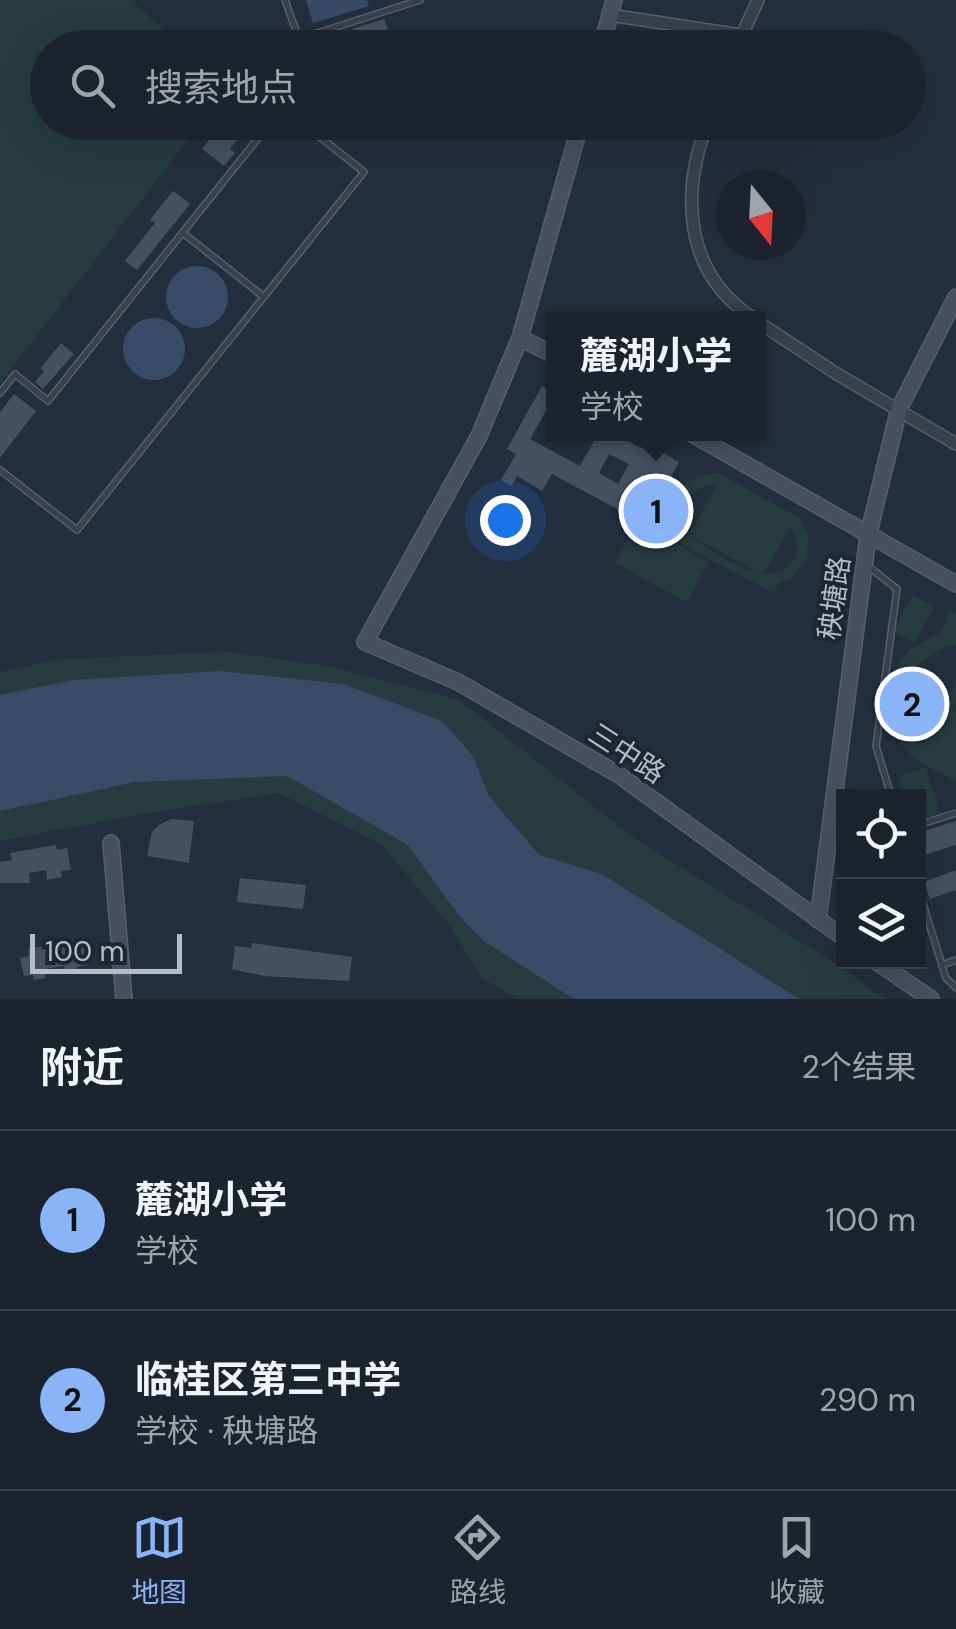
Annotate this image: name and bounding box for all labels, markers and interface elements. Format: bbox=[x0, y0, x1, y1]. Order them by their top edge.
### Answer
search box bbox=[30, 30, 926, 140]
icon: search bbox=[65, 58, 120, 113]
text: 搜索地点 bbox=[145, 63, 297, 113]
north arrow bbox=[716, 170, 806, 260]
popup bbox=[546, 311, 766, 441]
text: 麓湖小学 bbox=[580, 331, 732, 381]
text: 学校 bbox=[580, 386, 644, 428]
pin: 1 bbox=[624, 474, 688, 548]
your location bbox=[480, 495, 531, 546]
street label: 秧塘路 bbox=[810, 554, 859, 642]
pin: 2 bbox=[880, 666, 944, 742]
street label: 三中路 bbox=[581, 715, 672, 792]
map controls bbox=[836, 789, 926, 969]
button: locate bbox=[836, 789, 926, 879]
button: layers bbox=[836, 879, 926, 969]
scale bar bbox=[30, 929, 182, 974]
text: 100 m bbox=[45, 933, 124, 970]
text: 附近 bbox=[40, 1040, 124, 1095]
text: 2个结果 bbox=[802, 1046, 916, 1088]
text: 麓湖小学 bbox=[135, 1175, 287, 1225]
text: 1 bbox=[67, 1199, 78, 1241]
text: 100 m bbox=[825, 1199, 916, 1241]
text: 学校 bbox=[135, 1230, 199, 1272]
text: 临桂区第三中学 bbox=[135, 1355, 401, 1405]
text: 2 bbox=[63, 1379, 82, 1421]
text: 290 m bbox=[819, 1379, 916, 1421]
text: 学校 · 秧塘路 bbox=[135, 1410, 318, 1452]
tab: 地图 bbox=[131, 1510, 187, 1611]
tab: 路线 bbox=[450, 1510, 506, 1611]
tab: 收藏 bbox=[769, 1510, 825, 1611]

